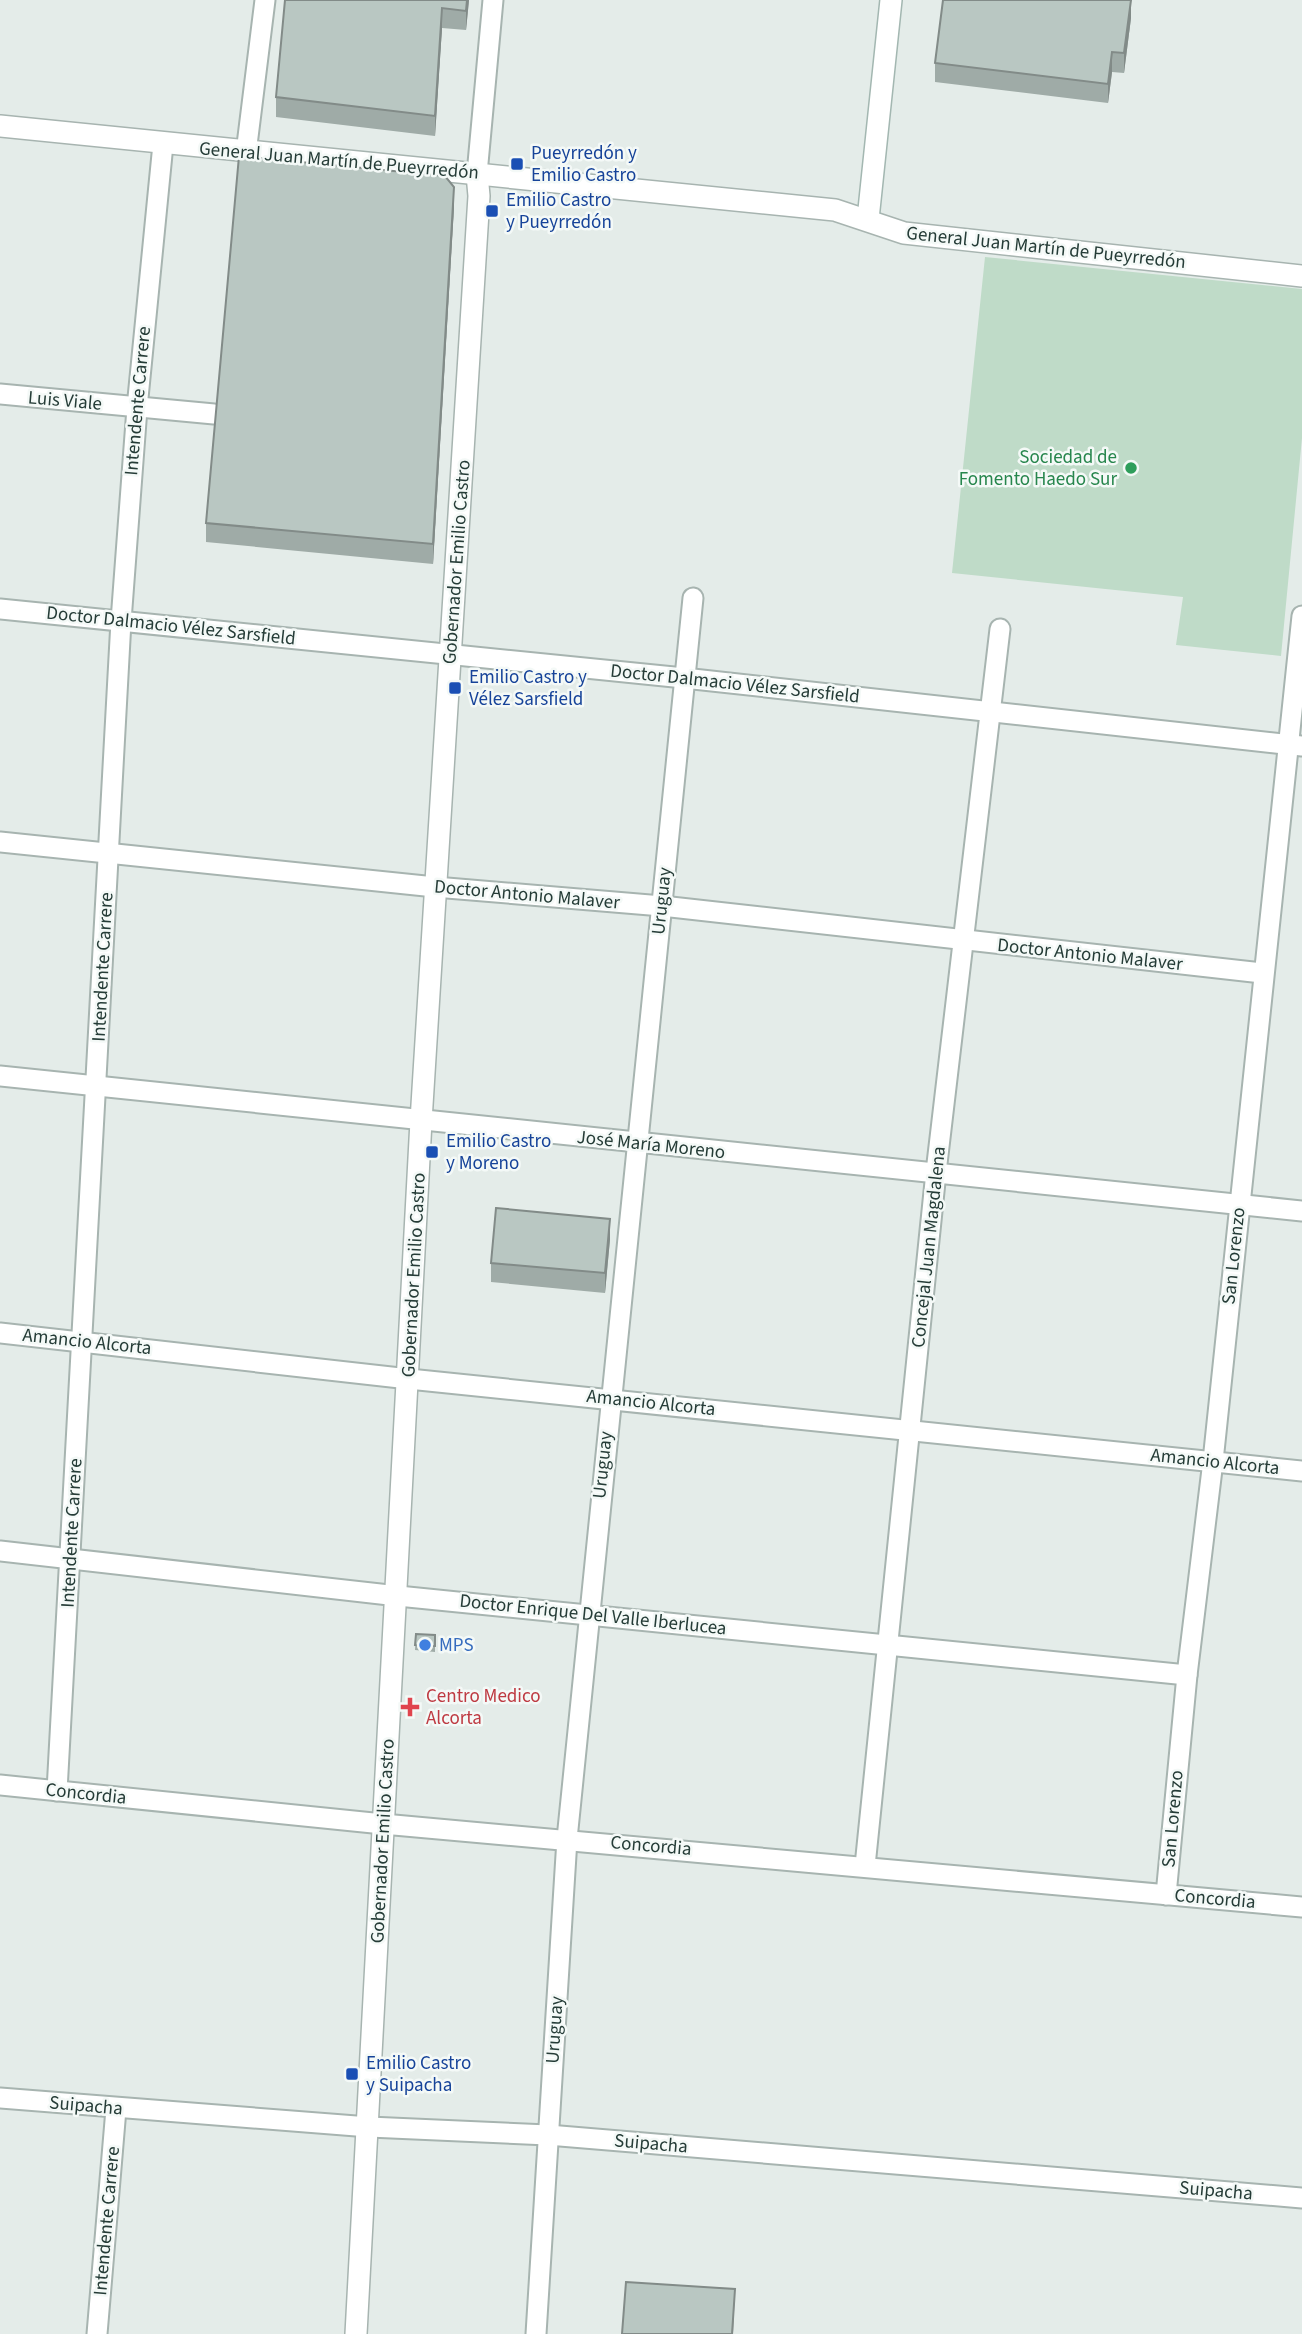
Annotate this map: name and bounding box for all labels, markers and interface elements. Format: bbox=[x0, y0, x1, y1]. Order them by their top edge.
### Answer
street label: General Juan Martín de Pueyrredón bbox=[198, 135, 480, 187]
place label: Pueyrredón y Emilio Castro bbox=[531, 140, 637, 189]
marker: Pueyrredón y Emilio Castro bbox=[509, 156, 525, 172]
place label: Emilio Castro y Pueyrredón bbox=[506, 187, 612, 236]
marker: Emilio Castro y Pueyrredón bbox=[484, 203, 500, 219]
street label: General Juan Martín de Pueyrredón bbox=[905, 220, 1187, 276]
street label: Intendente Carrere bbox=[118, 325, 158, 477]
street label: Luis Viale bbox=[27, 384, 103, 418]
place label: Sociedad de Fomento Haedo Sur bbox=[959, 444, 1117, 493]
street label: Gobernador Emilio Castro bbox=[436, 459, 478, 665]
marker: Sociedad de Fomento Haedo Sur bbox=[1123, 460, 1139, 476]
street label: Doctor Dalmacio Vélez Sarsfield bbox=[45, 599, 297, 653]
street label: Doctor Dalmacio Vélez Sarsfield bbox=[609, 657, 861, 711]
place label: Emilio Castro y Vélez Sarsfield bbox=[469, 664, 587, 713]
marker: Emilio Castro y Vélez Sarsfield bbox=[447, 680, 463, 696]
street label: Uruguay bbox=[645, 866, 679, 936]
street label: Doctor Antonio Malaver bbox=[433, 873, 621, 917]
street label: Intendente Carrere bbox=[86, 891, 120, 1043]
street label: Doctor Antonio Malaver bbox=[996, 932, 1184, 978]
street label: José María Moreno bbox=[575, 1124, 727, 1166]
place label: Emilio Castro y Moreno bbox=[446, 1128, 551, 1177]
marker: Emilio Castro y Moreno bbox=[424, 1144, 440, 1160]
street label: Concejal Juan Magdalena bbox=[905, 1145, 953, 1349]
street label: Gobernador Emilio Castro bbox=[395, 1172, 433, 1378]
street label: San Lorenzo bbox=[1215, 1206, 1253, 1306]
street label: Amancio Alcorta bbox=[21, 1322, 153, 1362]
street label: Amancio Alcorta bbox=[585, 1383, 717, 1423]
street label: Uruguay bbox=[586, 1430, 620, 1500]
street label: Amancio Alcorta bbox=[1149, 1442, 1281, 1482]
street label: Intendente Carrere bbox=[55, 1457, 89, 1609]
street label: Doctor Enrique Del Valle Iberlucea bbox=[458, 1588, 728, 1642]
place label: MPS bbox=[439, 1632, 474, 1659]
marker: MPS bbox=[417, 1637, 433, 1653]
place label: Centro Medico Alcorta bbox=[426, 1683, 541, 1732]
marker: Centro Medico Alcorta bbox=[400, 1697, 420, 1717]
street label: Gobernador Emilio Castro bbox=[364, 1738, 402, 1944]
street label: San Lorenzo bbox=[1155, 1769, 1191, 1869]
street label: Concordia bbox=[44, 1776, 128, 1812]
street label: Concordia bbox=[609, 1829, 693, 1863]
street label: Concordia bbox=[1173, 1882, 1257, 1916]
street label: Uruguay bbox=[539, 1995, 571, 2065]
place label: Emilio Castro y Suipacha bbox=[366, 2050, 471, 2099]
marker: Emilio Castro y Suipacha bbox=[344, 2066, 360, 2082]
street label: Suipacha bbox=[48, 2089, 124, 2123]
street label: Suipacha bbox=[613, 2127, 689, 2161]
street label: Intendente Carrere bbox=[87, 2145, 127, 2297]
street label: Suipacha bbox=[1178, 2174, 1254, 2208]

